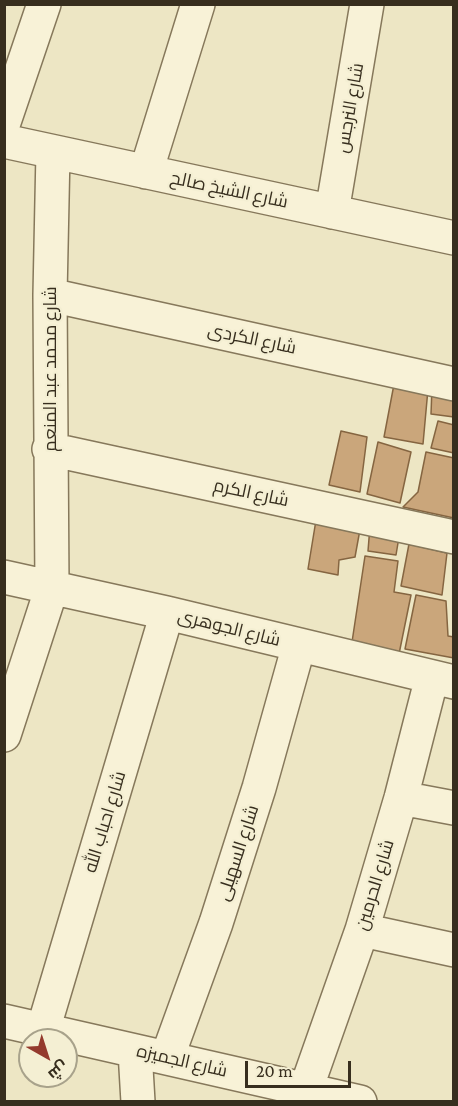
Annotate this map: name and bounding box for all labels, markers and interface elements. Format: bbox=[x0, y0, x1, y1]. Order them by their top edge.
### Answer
street label: شارع النرجس bbox=[331, 61, 369, 155]
street label: شارع الشيخ صالح bbox=[168, 167, 290, 213]
street label: شارع محمد عبد المنعم bbox=[39, 286, 61, 452]
street label: شارع الكردى bbox=[206, 319, 298, 359]
street label: شارع الكرم bbox=[211, 474, 291, 512]
street label: شارع الجوهرى bbox=[175, 605, 283, 651]
street label: شارع احباب الله bbox=[79, 769, 131, 875]
street label: شارع السهيلى bbox=[212, 802, 264, 904]
street label: شارع الحرمين bbox=[351, 837, 399, 933]
north arrow bbox=[18, 1028, 78, 1088]
street label: شارع الجميزه bbox=[135, 1040, 229, 1082]
scale bar bbox=[248, 1049, 354, 1087]
text: ش bbox=[45, 1058, 72, 1084]
text: 20 m bbox=[256, 1061, 293, 1081]

